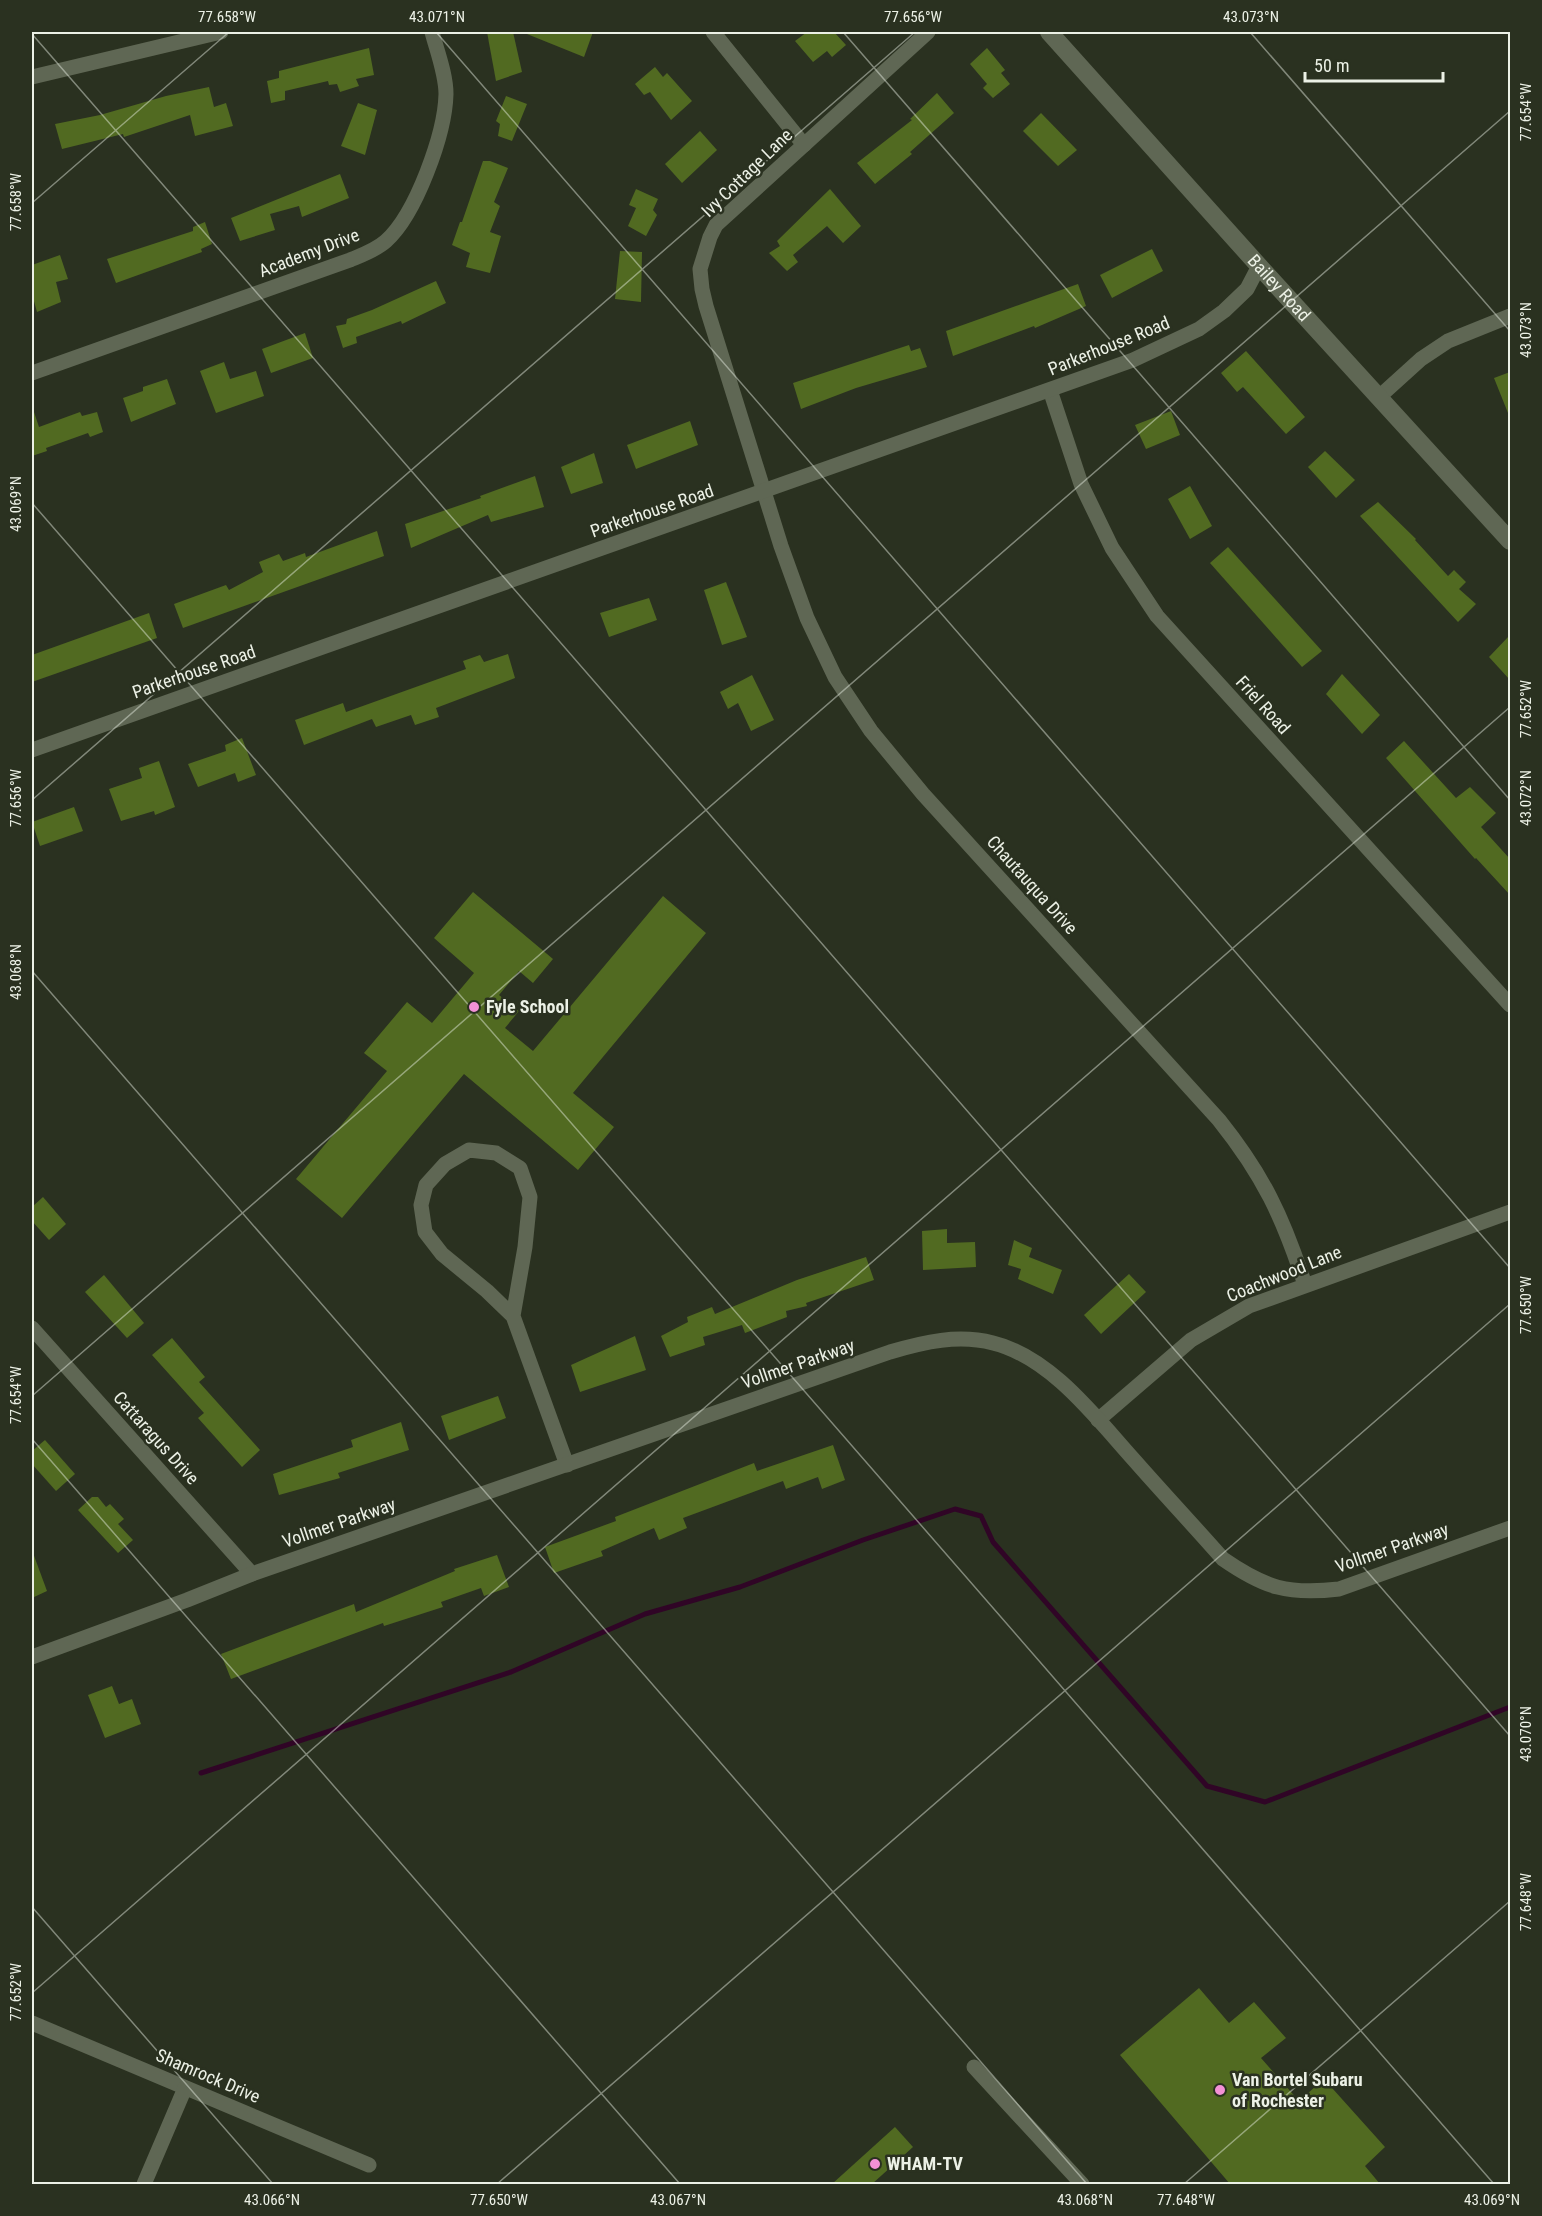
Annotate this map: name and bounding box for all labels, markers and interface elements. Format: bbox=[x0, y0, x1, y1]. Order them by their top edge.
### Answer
text: 77.658°W bbox=[198, 8, 257, 26]
text: 43.071°N bbox=[409, 8, 465, 26]
text: 77.656°W bbox=[884, 8, 943, 26]
text: 43.073°N bbox=[1223, 8, 1279, 26]
scale bar bbox=[1305, 45, 1443, 83]
text: 50 m bbox=[1314, 55, 1349, 76]
text: 77.654°W bbox=[1517, 82, 1535, 141]
street label: Ivy Cottage Lane bbox=[697, 124, 796, 221]
text: 77.658°W bbox=[7, 172, 25, 231]
street label: Academy Drive bbox=[256, 224, 362, 281]
street label: Bailey Road bbox=[1244, 250, 1315, 325]
text: 43.073°N bbox=[1517, 302, 1535, 358]
street label: Parkerhouse Road bbox=[1045, 312, 1173, 379]
text: 43.069°N bbox=[7, 476, 25, 532]
street label: Parkerhouse Road bbox=[587, 480, 716, 541]
street label: Parkerhouse Road bbox=[129, 641, 258, 702]
street label: Friel Road bbox=[1232, 671, 1295, 738]
text: 77.652°W bbox=[1517, 679, 1535, 738]
text: 77.656°W bbox=[7, 768, 25, 827]
text: 43.072°N bbox=[1517, 770, 1535, 826]
street label: Chautauqua Drive bbox=[983, 831, 1082, 938]
text: 43.068°N bbox=[7, 944, 25, 1000]
place label: Fyle School bbox=[486, 996, 569, 1017]
marker: Fyle School bbox=[467, 1000, 481, 1014]
street label: Coachwood Lane bbox=[1223, 1241, 1344, 1306]
text: 77.650°W bbox=[1517, 1275, 1535, 1334]
street label: Vollmer Parkway bbox=[738, 1334, 858, 1393]
text: 77.654°W bbox=[7, 1365, 25, 1424]
street label: Cattaragus Drive bbox=[109, 1387, 204, 1488]
street label: Vollmer Parkway bbox=[279, 1493, 399, 1552]
street label: Vollmer Parkway bbox=[1332, 1518, 1452, 1577]
text: 43.070°N bbox=[1517, 1706, 1535, 1762]
text: 77.648°W bbox=[1517, 1872, 1535, 1931]
text: 77.652°W bbox=[7, 1962, 25, 2021]
street label: Shamrock Drive bbox=[153, 2044, 263, 2107]
place label: Van Bortel Subaru of Rochester bbox=[1232, 2069, 1363, 2111]
marker: Van Bortel Subaru of Rochester bbox=[1213, 2083, 1227, 2097]
place label: WHAM-TV bbox=[887, 2153, 963, 2174]
marker: WHAM-TV bbox=[868, 2157, 882, 2171]
text: 43.066°N bbox=[244, 2191, 300, 2209]
text: 77.650°W bbox=[470, 2191, 529, 2209]
text: 43.067°N bbox=[650, 2191, 706, 2209]
text: 43.068°N bbox=[1057, 2191, 1113, 2209]
text: 77.648°W bbox=[1157, 2191, 1216, 2209]
text: 43.069°N bbox=[1464, 2191, 1520, 2209]

